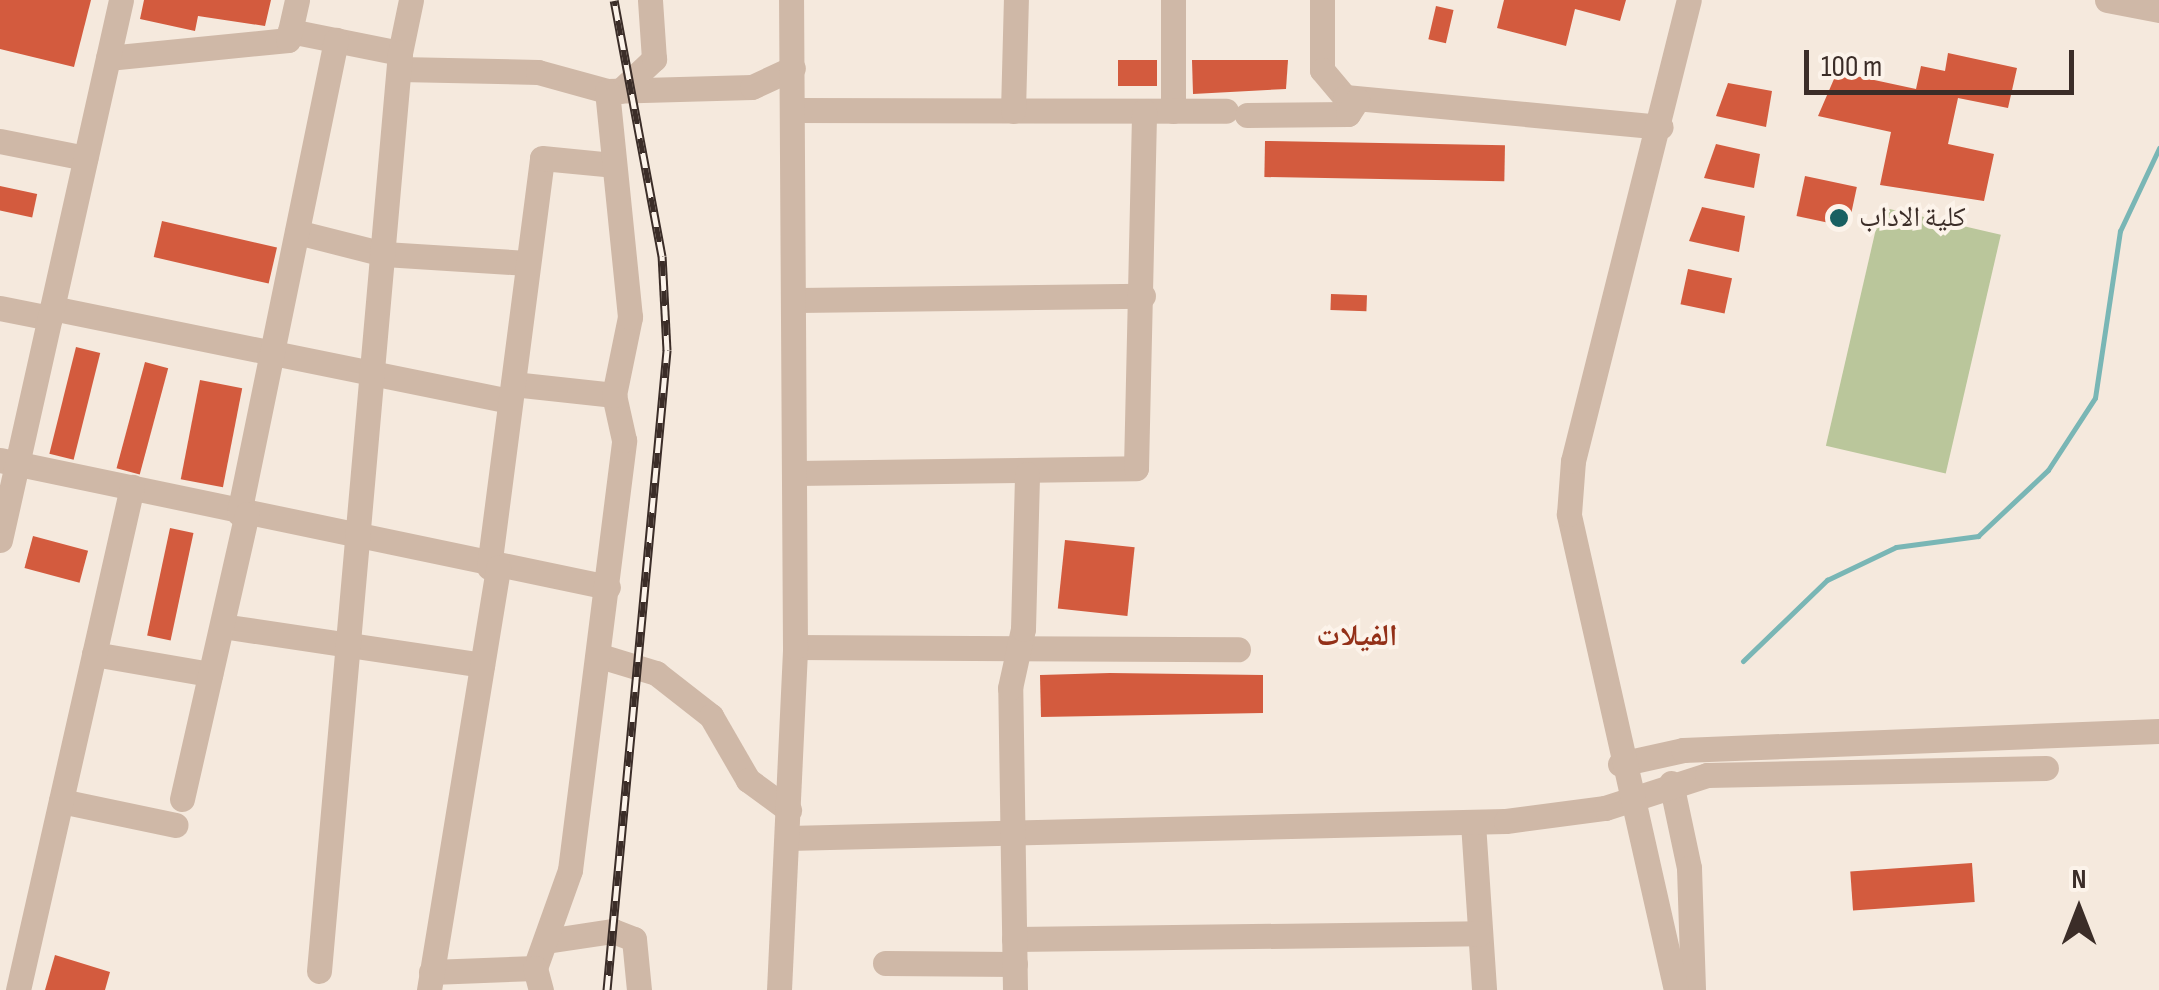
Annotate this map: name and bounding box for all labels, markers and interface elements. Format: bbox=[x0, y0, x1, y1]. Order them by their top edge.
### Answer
scale bar bbox=[1809, 30, 2079, 92]
text: 100 m bbox=[1821, 49, 1882, 85]
place label: كلية الاداب bbox=[1859, 201, 1966, 235]
marker: كلية الاداب bbox=[1828, 207, 1850, 229]
district label: الفيلات bbox=[1316, 618, 1398, 654]
north arrow bbox=[2029, 860, 2129, 960]
text: N bbox=[2072, 863, 2086, 896]

